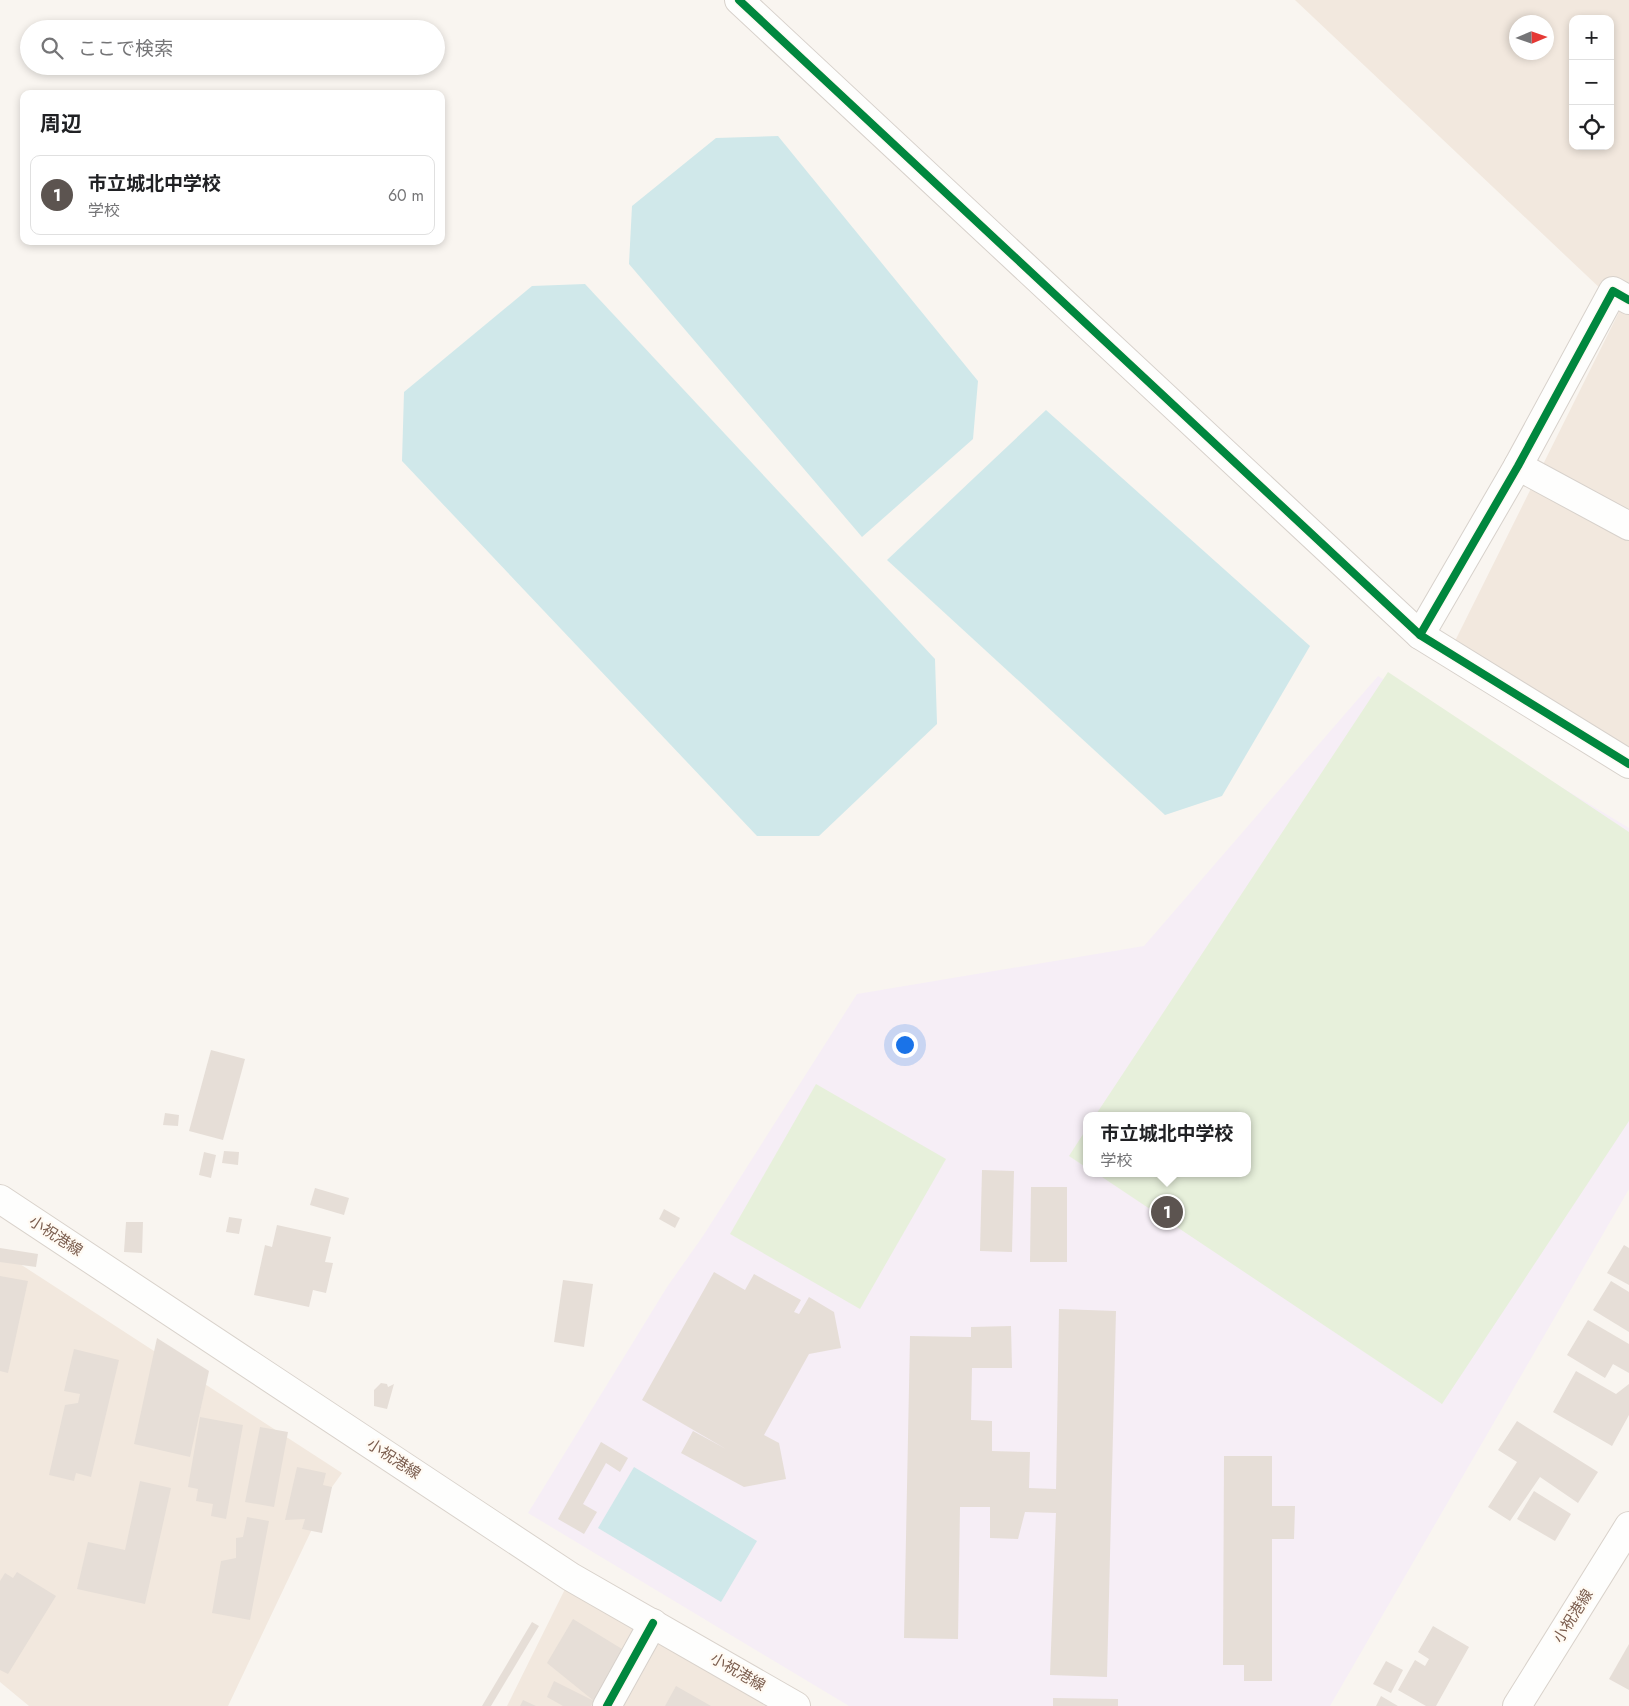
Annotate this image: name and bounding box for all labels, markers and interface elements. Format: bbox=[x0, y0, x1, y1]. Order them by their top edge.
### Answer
north arrow bbox=[1509, 15, 1554, 60]
map controls bbox=[1569, 15, 1614, 150]
button: + bbox=[1569, 15, 1614, 60]
search box bbox=[20, 20, 445, 75]
icon: search bbox=[38, 34, 66, 62]
text: ここで検索 bbox=[78, 35, 173, 62]
button: − bbox=[1569, 60, 1614, 105]
button: locate bbox=[1569, 105, 1614, 150]
text: 周辺 bbox=[40, 109, 82, 139]
text: 市立城北中学校 bbox=[88, 170, 221, 197]
text: 1 bbox=[53, 184, 61, 207]
text: 60 m bbox=[388, 184, 424, 207]
text: 学校 bbox=[88, 199, 120, 222]
your location bbox=[892, 1032, 918, 1058]
popup bbox=[1083, 1112, 1251, 1177]
text: 市立城北中学校 bbox=[1100, 1120, 1234, 1147]
text: 学校 bbox=[1100, 1149, 1133, 1172]
pin: 1 bbox=[1151, 1193, 1183, 1231]
street label: 小祝港線 bbox=[25, 1210, 87, 1262]
street label: 小祝港線 bbox=[363, 1433, 425, 1485]
street label: 小祝港線 bbox=[1548, 1585, 1598, 1647]
street label: 小祝港線 bbox=[707, 1647, 769, 1697]

